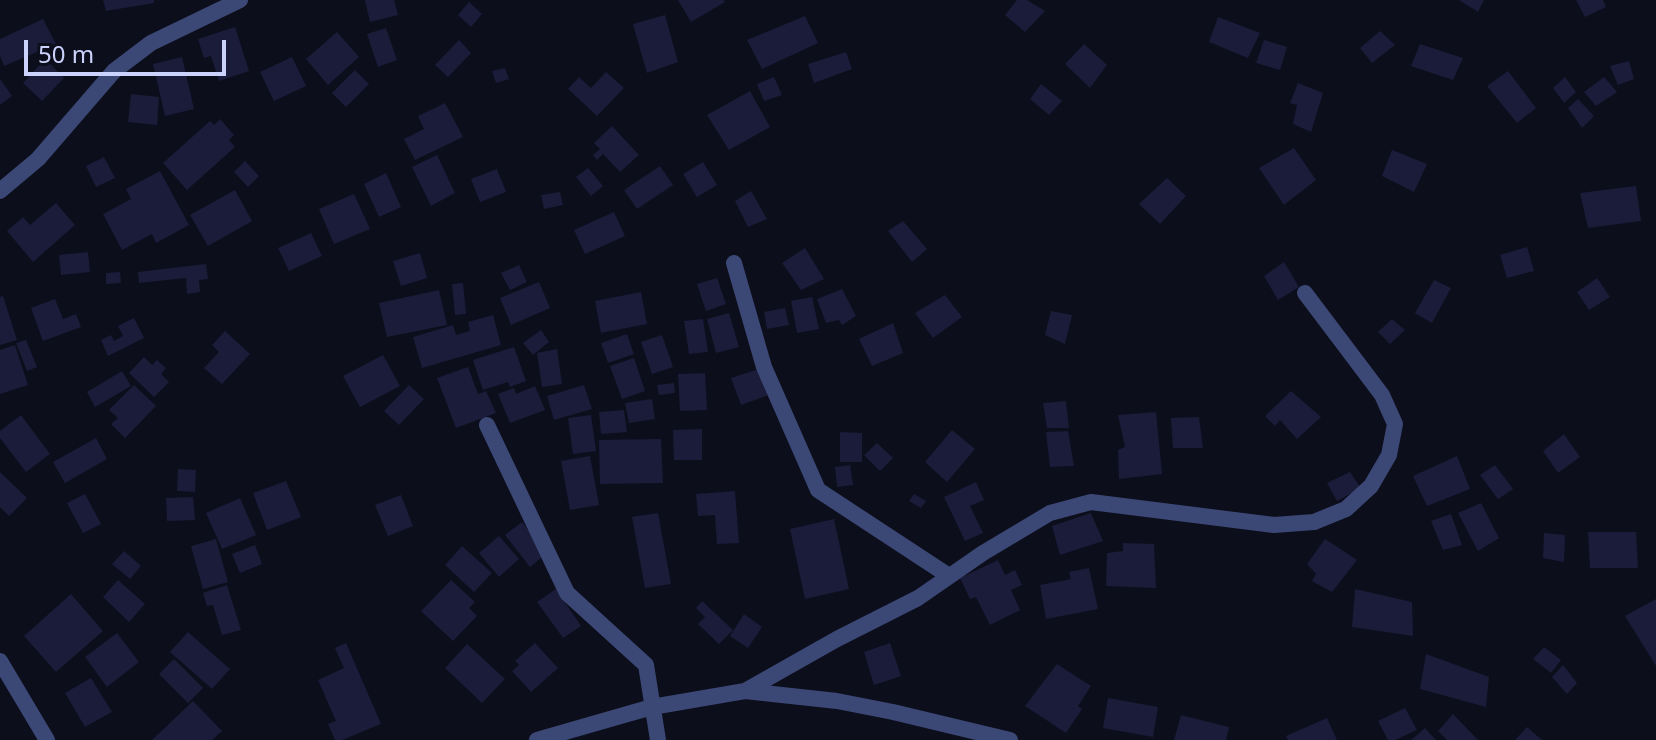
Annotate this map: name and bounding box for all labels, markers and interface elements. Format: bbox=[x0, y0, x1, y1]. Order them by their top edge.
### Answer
scale bar bbox=[28, 24, 230, 74]
text: 50 m bbox=[38, 37, 94, 70]

